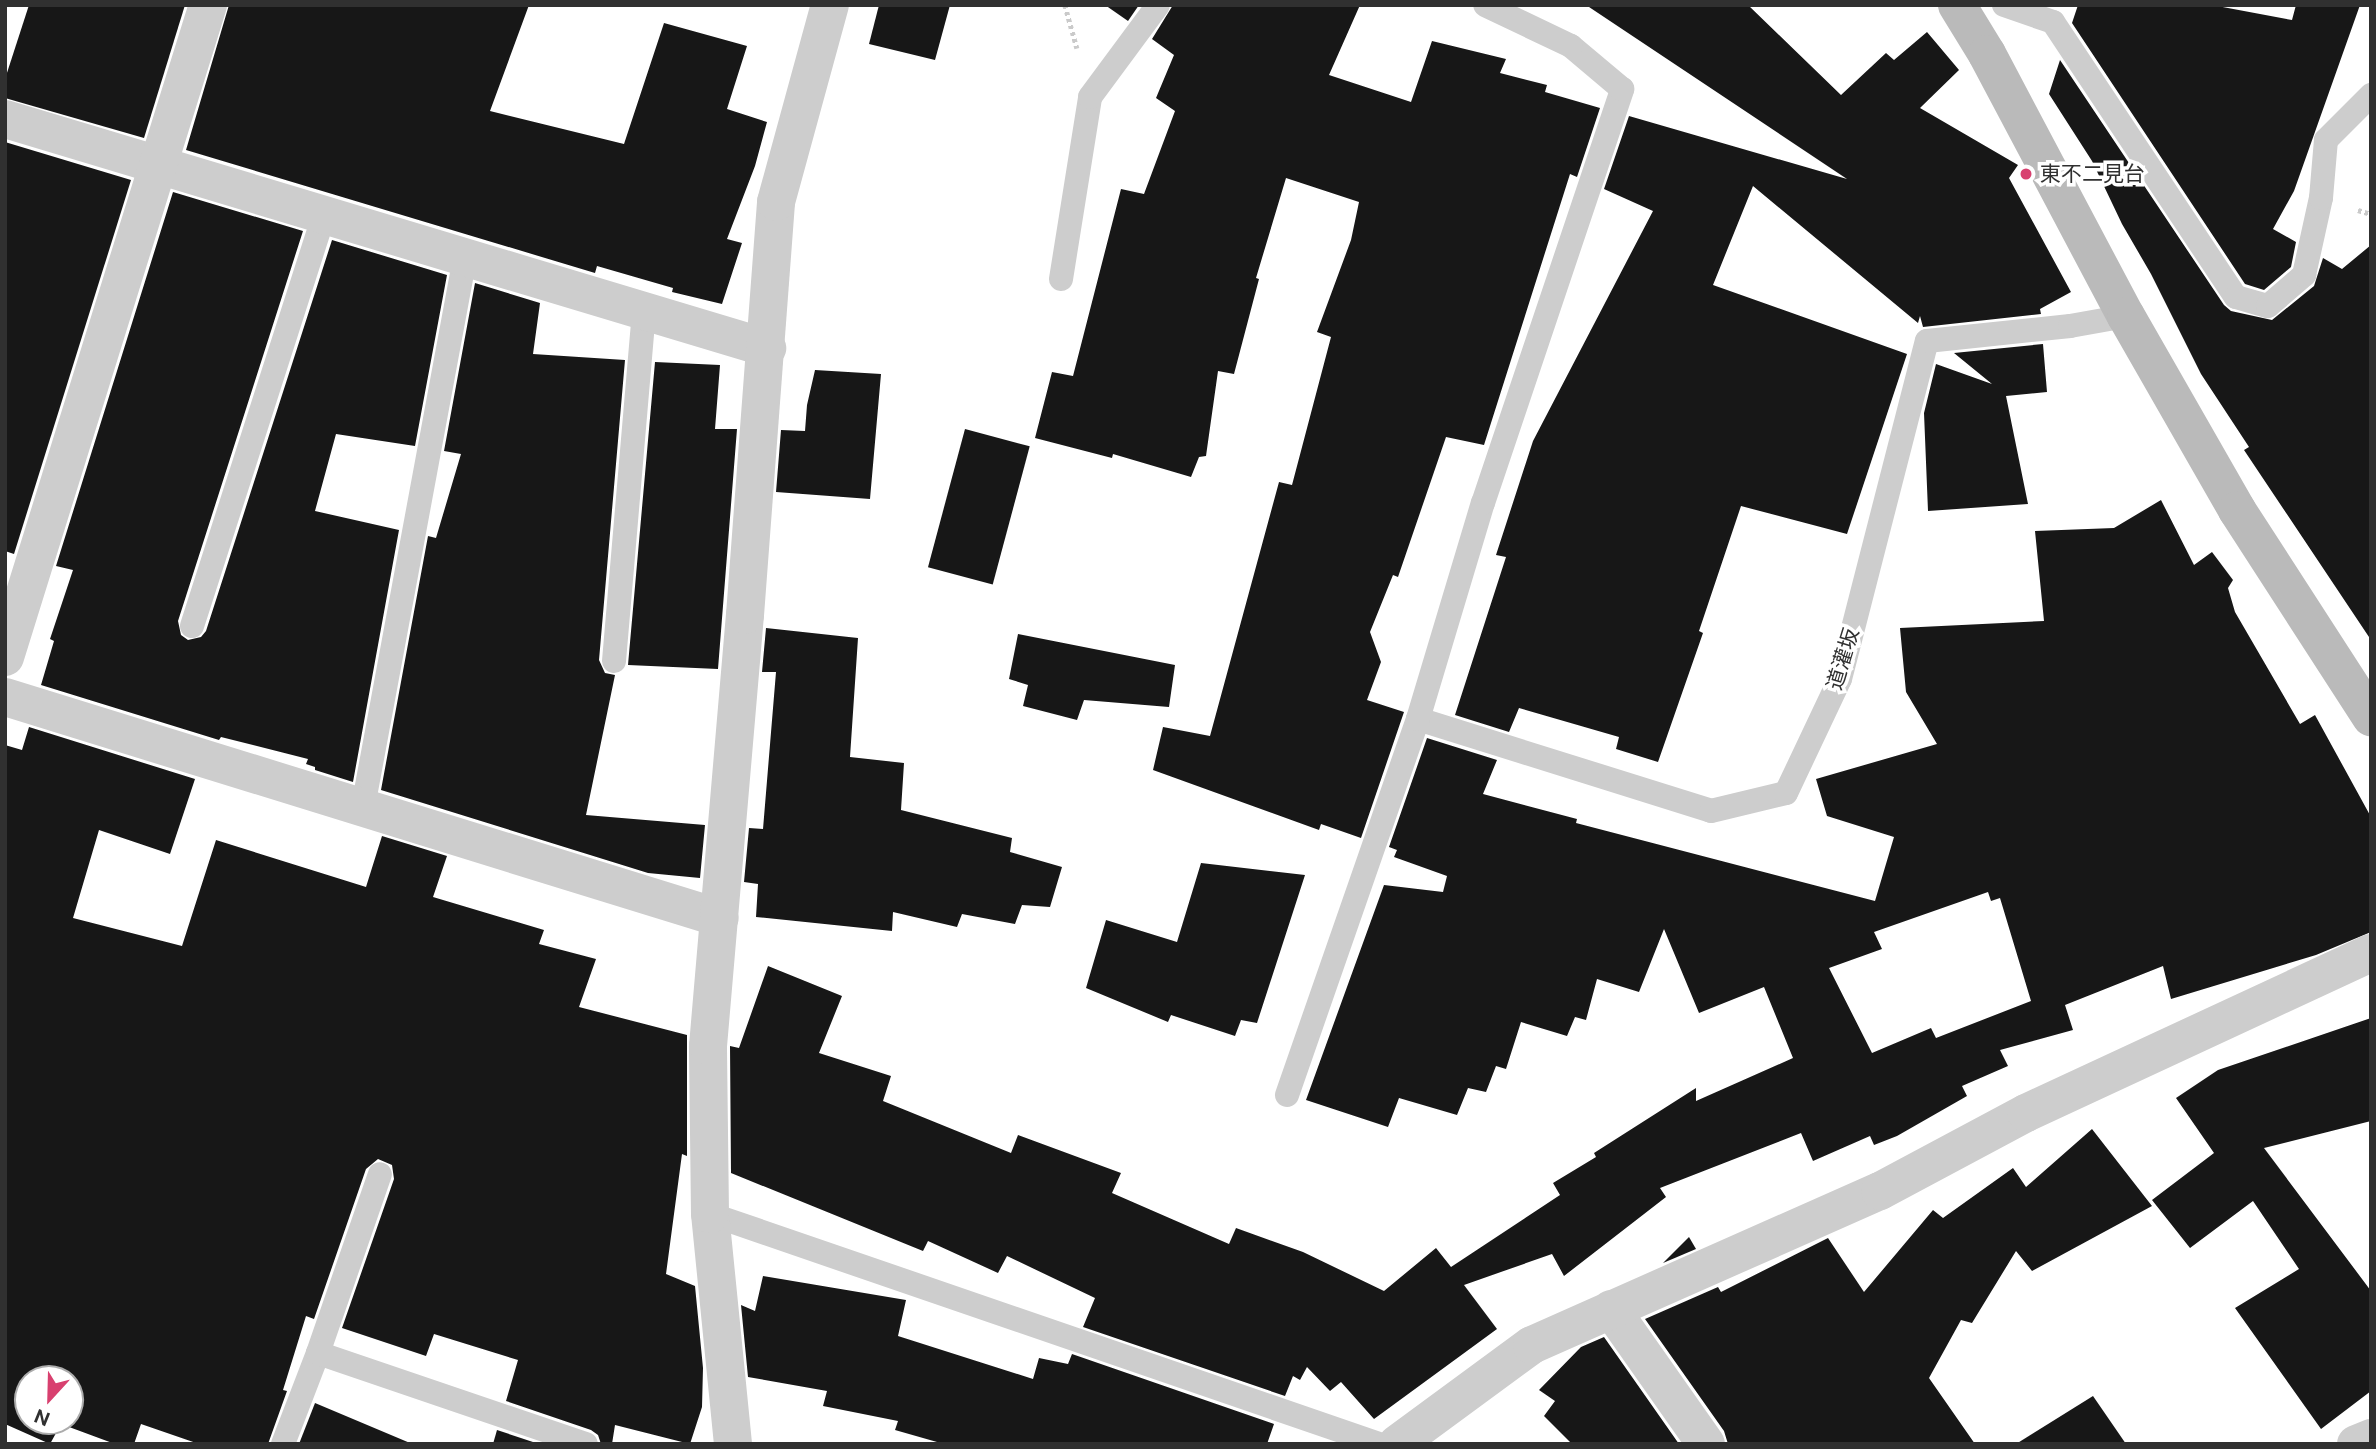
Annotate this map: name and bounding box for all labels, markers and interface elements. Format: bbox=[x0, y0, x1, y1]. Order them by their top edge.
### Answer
place label: 東不二見台 bbox=[2040, 161, 2145, 187]
marker: 東不二見台 bbox=[2018, 166, 2034, 182]
street label: 道灌坂 bbox=[1822, 625, 1864, 693]
north arrow bbox=[14, 1365, 84, 1435]
text: N bbox=[31, 1405, 53, 1431]

